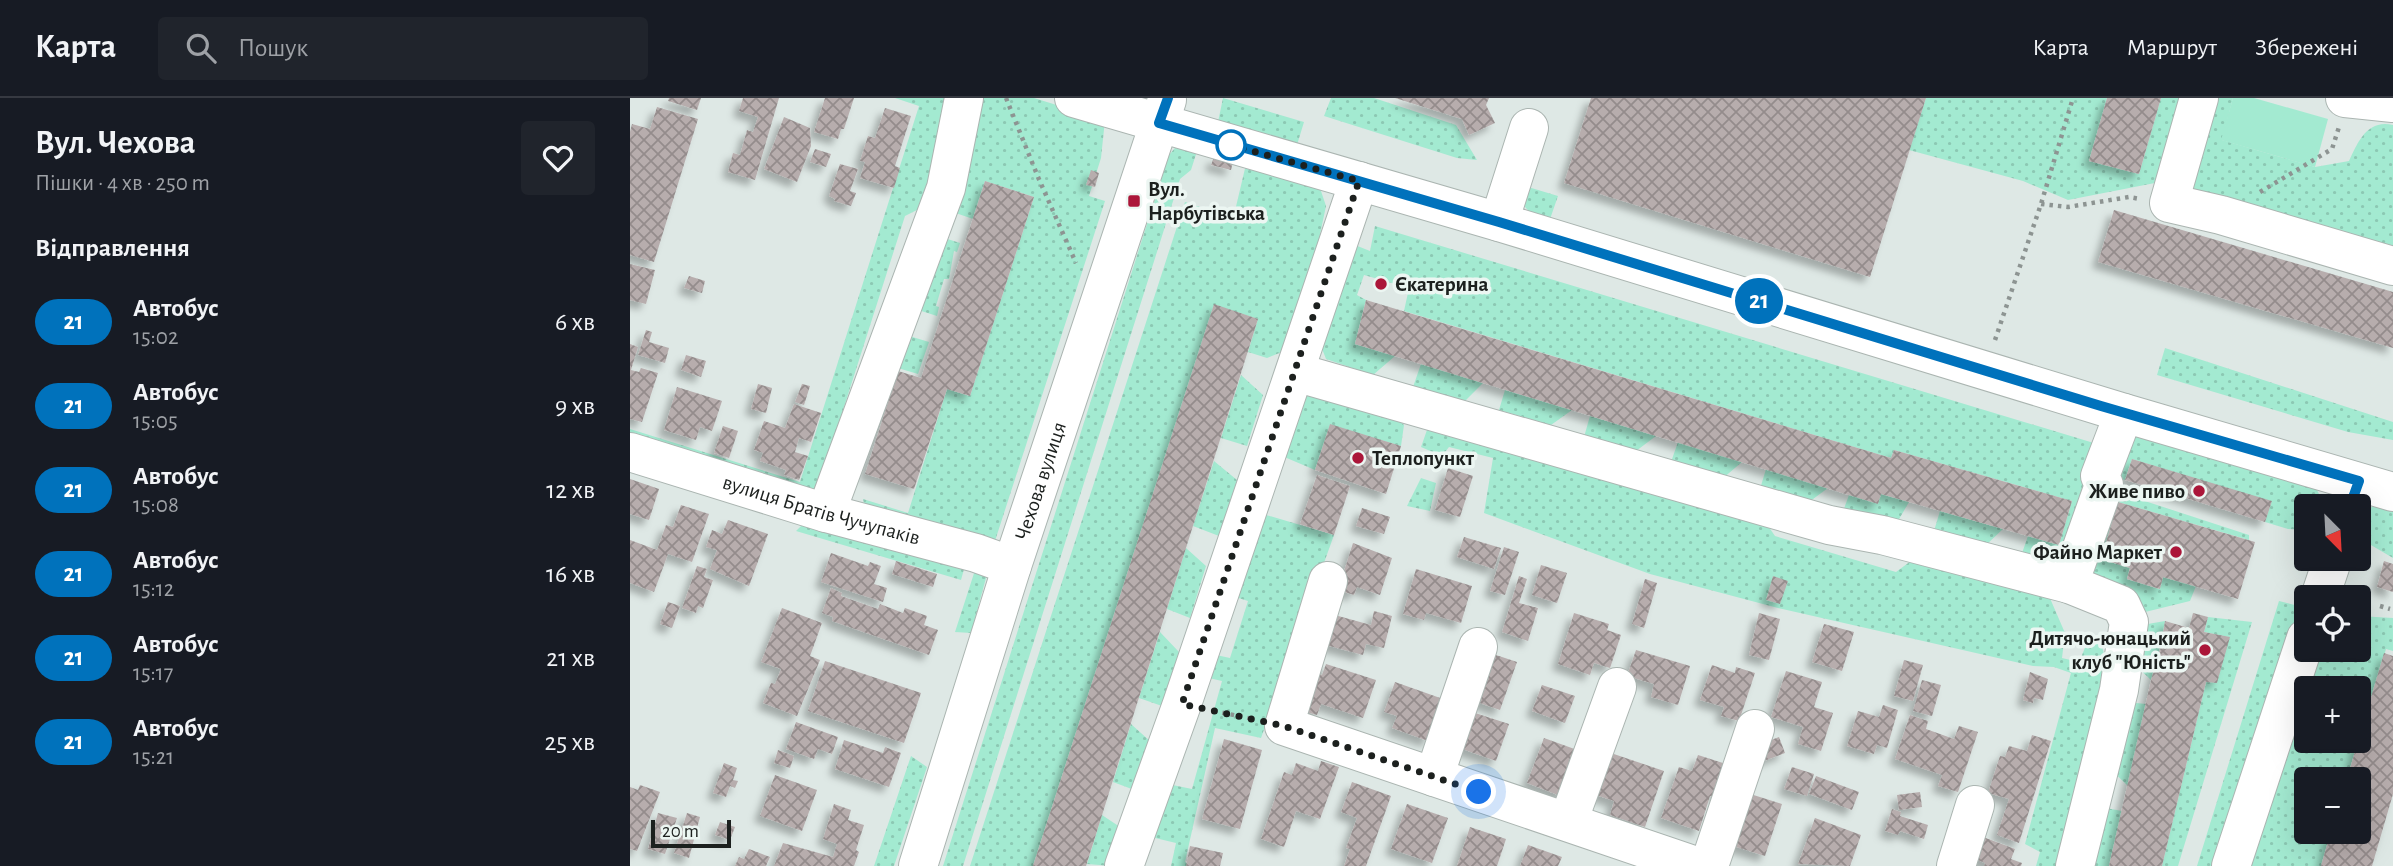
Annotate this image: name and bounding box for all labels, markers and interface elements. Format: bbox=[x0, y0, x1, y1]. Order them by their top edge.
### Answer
search box bbox=[158, 17, 648, 80]
icon: search bbox=[182, 29, 220, 67]
text: Карта bbox=[35, 31, 116, 64]
text: Пошук bbox=[238, 35, 308, 61]
text: Карта bbox=[2033, 36, 2089, 60]
text: Маршрут bbox=[2127, 36, 2217, 60]
text: Збережені bbox=[2255, 36, 2358, 60]
button: heart bbox=[521, 121, 595, 195]
text: Вул. Чехова bbox=[35, 127, 195, 160]
unlabelled marker bbox=[1216, 130, 1246, 160]
text: Пішки · 4 хв · 250 m bbox=[35, 172, 210, 195]
place label: Вул. Нарбутівська bbox=[1148, 179, 1265, 224]
marker: Вул. Нарбутівська bbox=[1126, 193, 1142, 209]
text: Відправлення bbox=[35, 235, 190, 261]
place label: Єкатерина bbox=[1395, 274, 1489, 295]
marker: Єкатерина bbox=[1373, 276, 1389, 292]
line badge: 21 bbox=[1728, 278, 1790, 324]
text: 21 bbox=[1749, 289, 1769, 313]
text: Автобус bbox=[133, 295, 219, 321]
text: 6 хв bbox=[555, 309, 595, 335]
text: 21 bbox=[64, 310, 83, 334]
text: 15:02 bbox=[133, 326, 178, 349]
text: Автобус bbox=[133, 379, 219, 405]
text: 9 хв bbox=[555, 393, 595, 419]
text: 21 bbox=[64, 394, 83, 418]
text: 15:05 bbox=[133, 410, 178, 433]
street label: Чехова вулиця bbox=[1011, 419, 1070, 543]
place label: Теплопункт bbox=[1372, 448, 1475, 469]
marker: Теплопункт bbox=[1350, 450, 1366, 466]
text: Автобус bbox=[133, 463, 219, 489]
street label: вулиця Братів Чучупаків bbox=[720, 471, 922, 549]
text: 12 хв bbox=[546, 477, 595, 503]
text: 21 bbox=[64, 478, 83, 502]
place label: Живе пиво bbox=[2089, 481, 2185, 502]
marker: Живе пиво bbox=[2191, 483, 2207, 499]
text: 15:08 bbox=[133, 494, 179, 517]
north arrow bbox=[2294, 494, 2371, 570]
map controls bbox=[2294, 494, 2371, 844]
place label: Файно Маркет bbox=[2033, 542, 2163, 563]
marker: Файно Маркет bbox=[2168, 544, 2184, 560]
text: Автобус bbox=[133, 547, 219, 573]
text: 16 хв bbox=[546, 561, 595, 587]
text: 21 bbox=[64, 562, 83, 586]
text: 15:12 bbox=[133, 578, 174, 601]
button: locate bbox=[2294, 585, 2371, 662]
place label: Дитячо-юнацький клуб "Юність" bbox=[2029, 628, 2191, 673]
text: Автобус bbox=[133, 631, 219, 657]
marker: Дитячо-юнацький клуб "Юність" bbox=[2197, 642, 2213, 658]
text: 21 хв bbox=[546, 645, 595, 671]
text: 21 bbox=[64, 646, 83, 670]
text: 15:17 bbox=[133, 662, 173, 685]
button: + bbox=[2294, 676, 2371, 753]
text: Автобус bbox=[133, 715, 219, 741]
text: 25 хв bbox=[544, 729, 595, 755]
text: 21 bbox=[64, 730, 83, 754]
text: 15:21 bbox=[133, 746, 174, 769]
button: − bbox=[2294, 767, 2371, 844]
your location bbox=[1461, 774, 1496, 809]
scale bar bbox=[651, 817, 732, 849]
text: 20 m bbox=[662, 822, 699, 841]

